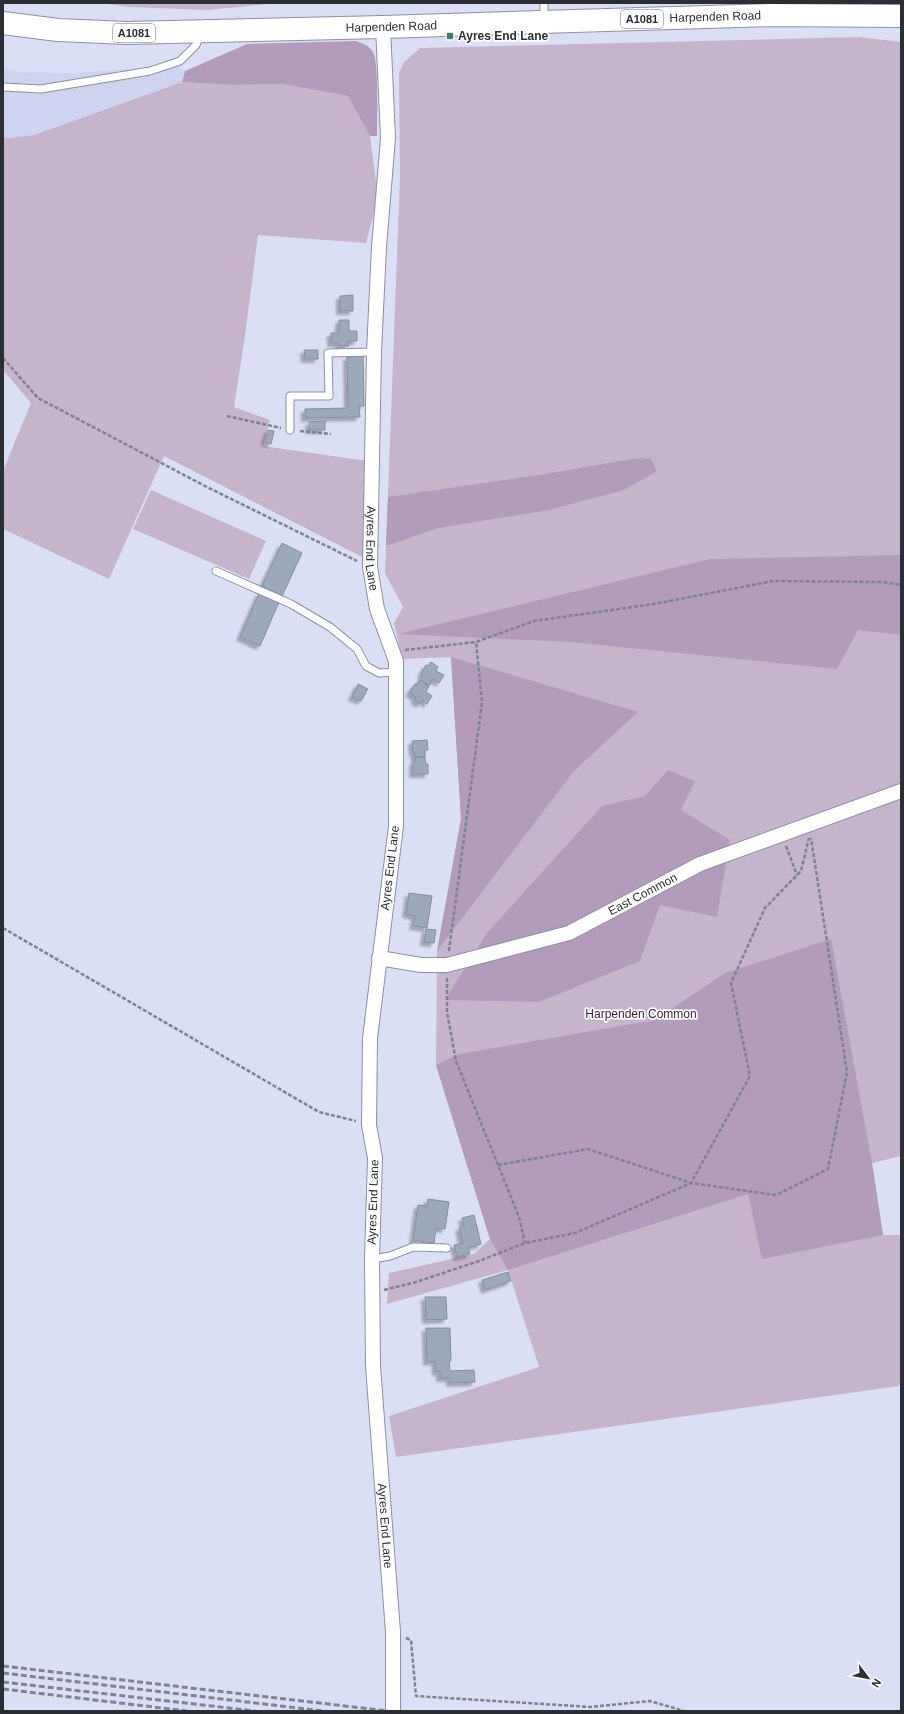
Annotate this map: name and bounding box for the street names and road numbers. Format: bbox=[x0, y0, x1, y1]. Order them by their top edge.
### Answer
street label: Harpenden Road bbox=[669, 8, 761, 25]
road number: A1081 bbox=[621, 10, 663, 28]
street label: Harpenden Road bbox=[345, 18, 437, 35]
road number: A1081 bbox=[113, 24, 155, 42]
street label: Ayres End Lane bbox=[363, 506, 381, 592]
street label: Ayres End Lane bbox=[378, 825, 402, 911]
street label: East Common bbox=[606, 870, 680, 918]
street label: Ayres End Lane bbox=[365, 1159, 381, 1245]
street label: Ayres End Lane bbox=[375, 1483, 395, 1569]

